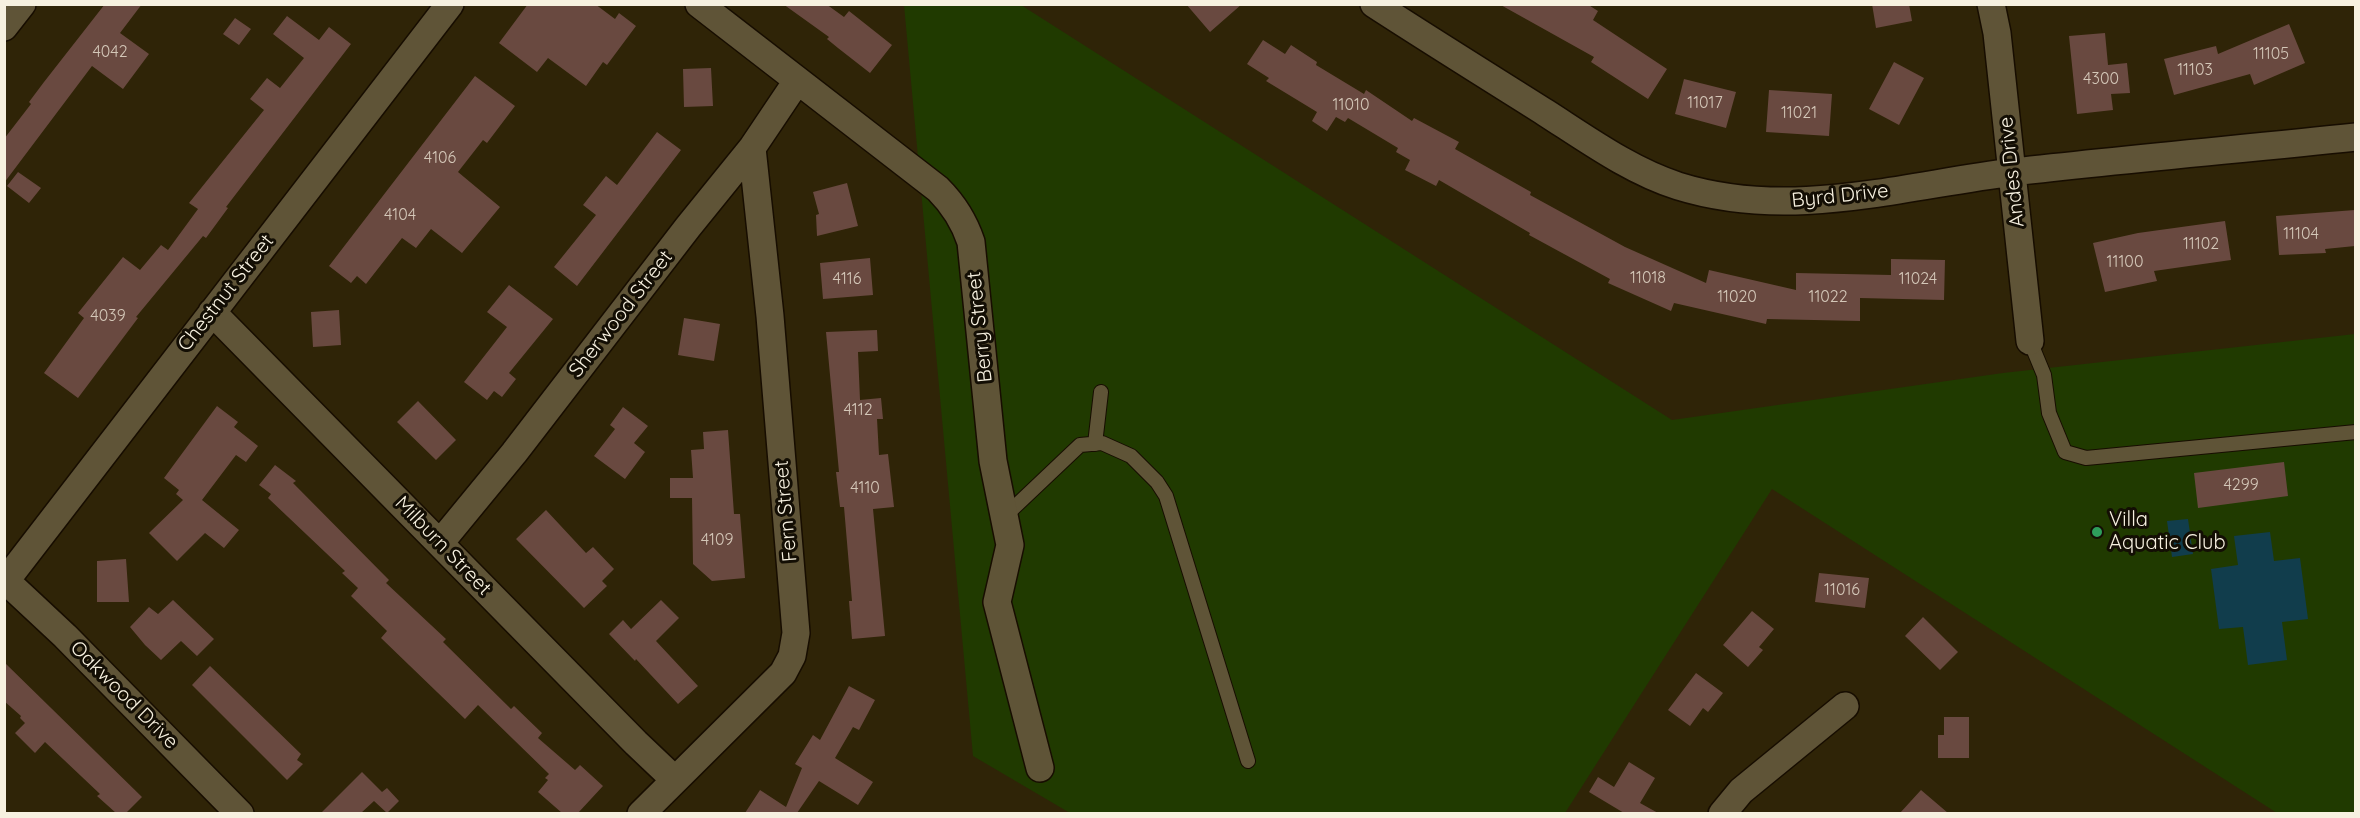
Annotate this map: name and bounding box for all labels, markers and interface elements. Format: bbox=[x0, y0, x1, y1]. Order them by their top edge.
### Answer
house number: 4042 bbox=[92, 42, 128, 62]
house number: 11105 bbox=[2253, 44, 2289, 64]
house number: 11103 bbox=[2177, 60, 2213, 80]
house number: 4300 bbox=[2083, 69, 2119, 89]
house number: 11017 bbox=[1687, 93, 1723, 113]
house number: 11010 bbox=[1333, 95, 1369, 115]
house number: 11021 bbox=[1781, 103, 1817, 123]
street label: Andes Drive bbox=[1994, 116, 2030, 228]
house number: 4106 bbox=[424, 148, 456, 168]
street label: Byrd Drive bbox=[1790, 179, 1890, 213]
house number: 4104 bbox=[384, 205, 416, 225]
house number: 11104 bbox=[2283, 224, 2319, 244]
street label: Chestnut Street bbox=[173, 230, 279, 356]
house number: 11102 bbox=[2183, 234, 2219, 254]
street label: Sherwood Street bbox=[564, 246, 678, 382]
house number: 11100 bbox=[2107, 252, 2143, 272]
house number: 11018 bbox=[1630, 268, 1666, 288]
house number: 4116 bbox=[833, 269, 861, 289]
house number: 11024 bbox=[1899, 269, 1937, 289]
street label: Berry Street bbox=[962, 270, 998, 384]
house number: 11020 bbox=[1717, 287, 1757, 307]
house number: 11022 bbox=[1808, 287, 1848, 307]
house number: 4039 bbox=[90, 306, 126, 326]
house number: 4112 bbox=[843, 400, 873, 420]
street label: Fern Street bbox=[770, 459, 802, 563]
house number: 4299 bbox=[2223, 475, 2259, 495]
house number: 4110 bbox=[850, 478, 880, 498]
street label: Milburn Street bbox=[390, 492, 496, 600]
place label: Villa Aquatic Club bbox=[2109, 508, 2225, 555]
marker: Villa Aquatic Club bbox=[2090, 525, 2104, 539]
house number: 4109 bbox=[701, 530, 733, 550]
house number: 11016 bbox=[1824, 580, 1860, 600]
street label: Oakwood Drive bbox=[65, 636, 183, 754]

